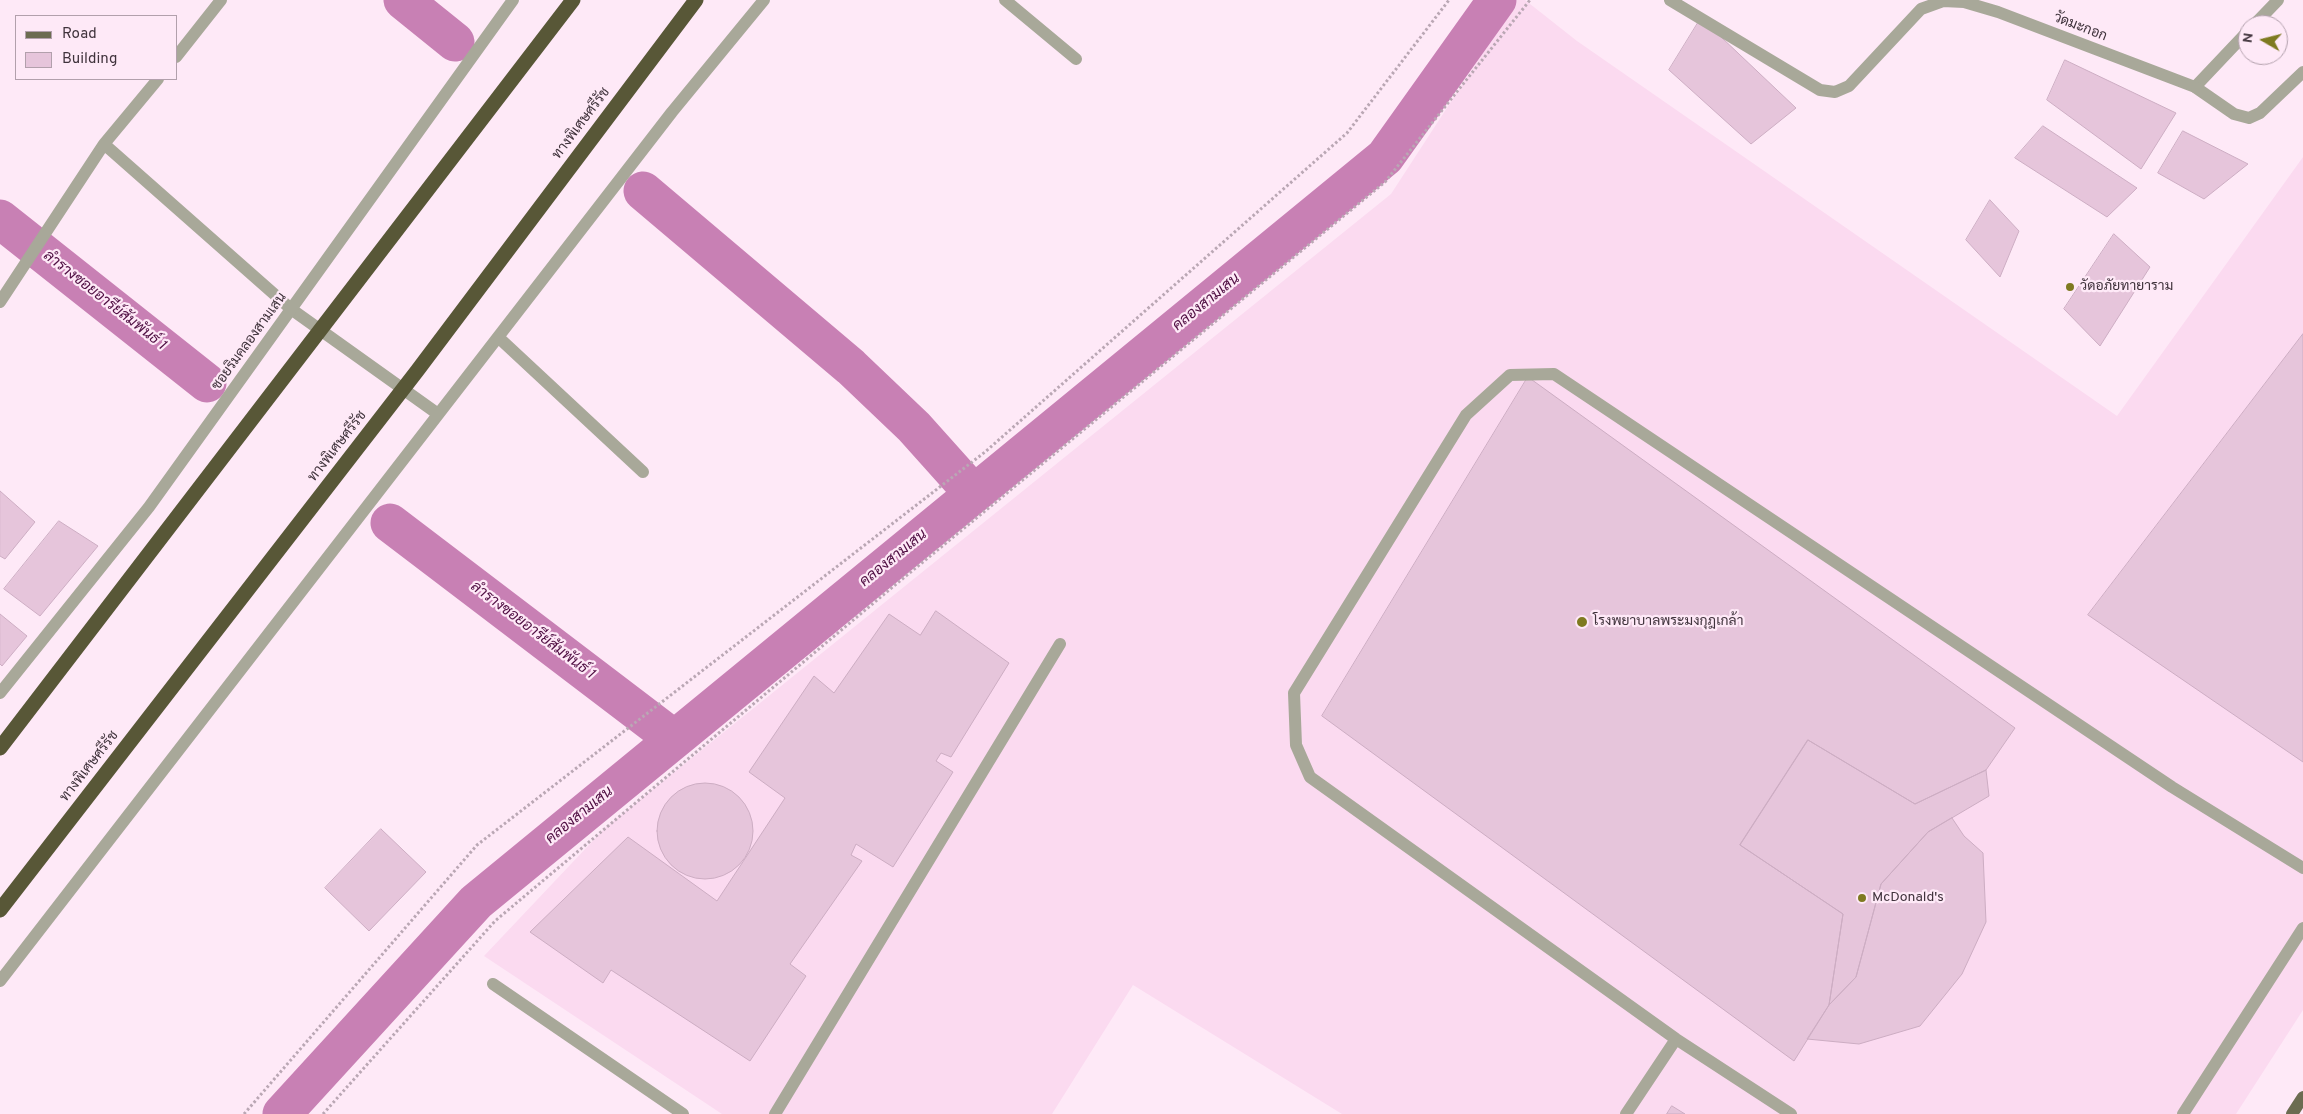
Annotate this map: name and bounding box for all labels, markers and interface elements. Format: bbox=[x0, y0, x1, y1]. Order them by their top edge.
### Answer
street label: วัดมะกอก bbox=[2051, 10, 2109, 46]
legend bbox=[15, 15, 178, 80]
north arrow bbox=[2238, 15, 2288, 65]
text: Road bbox=[62, 25, 97, 44]
text: N bbox=[2240, 32, 2258, 44]
text: Building bbox=[62, 50, 117, 69]
street label: ทางพิเศษศรีรัช bbox=[550, 85, 614, 163]
water label: ลำรางซอยอารีย์สัมพันธ์ 1 bbox=[39, 248, 169, 354]
water label: คลองสามเสน bbox=[1170, 270, 1244, 336]
place label: วัดอภัยทายาราม bbox=[2080, 279, 2173, 295]
marker: วัดอภัยทายาราม bbox=[2064, 281, 2076, 293]
street label: ซอยริมคลองสามเสน bbox=[209, 290, 291, 394]
street label: ทางพิเศษศรีรัช bbox=[305, 408, 371, 486]
water label: คลองสามเสน bbox=[857, 526, 931, 592]
water label: ลำรางซอยอารีย์สัมพันธ์ 1 bbox=[466, 578, 598, 684]
place label: โรงพยาบาลพระมงกุฎเกล้า bbox=[1593, 614, 1743, 630]
marker: โรงพยาบาลพระมงกุฎเกล้า bbox=[1575, 615, 1589, 629]
street label: ทางพิเศษศรีรัช bbox=[57, 728, 123, 806]
water label: คลองสามเสน bbox=[543, 783, 617, 849]
place label: McDonald's bbox=[1872, 890, 1944, 906]
marker: McDonald's bbox=[1856, 892, 1868, 904]

